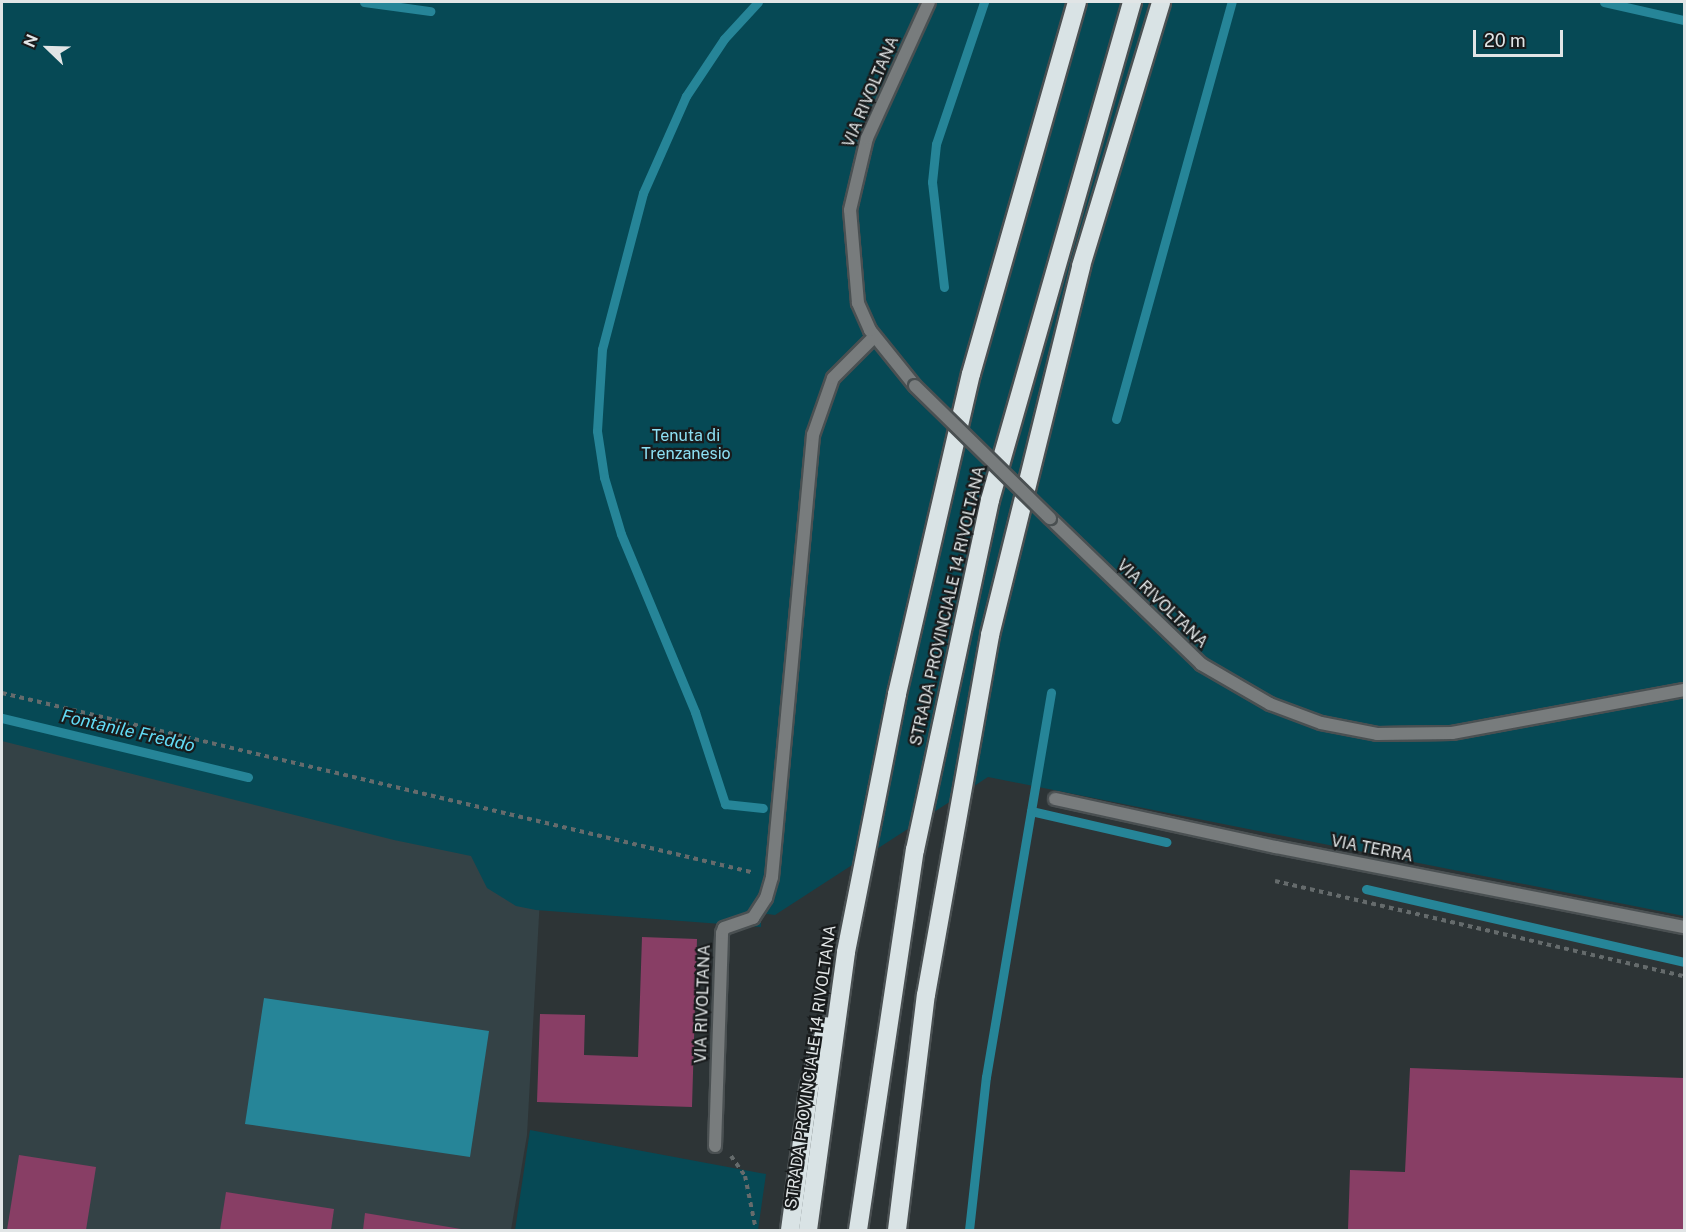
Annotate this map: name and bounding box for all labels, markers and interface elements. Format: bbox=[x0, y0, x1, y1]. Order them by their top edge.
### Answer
north arrow bbox=[18, 18, 78, 78]
scale bar bbox=[1476, 18, 1566, 56]
text: 20 m bbox=[1484, 30, 1526, 51]
text: N bbox=[20, 31, 42, 50]
street label: VIA RIVOLTANA bbox=[839, 34, 903, 150]
park label: Tenuta di Trenzanesio bbox=[641, 426, 731, 464]
street label: STRADA PROVINCIALE 14 RIVOLTANA bbox=[906, 464, 990, 748]
street label: VIA RIVOLTANA bbox=[1113, 556, 1211, 652]
water label: Fontanile Freddo bbox=[59, 705, 197, 757]
street label: VIA TERRA bbox=[1329, 832, 1415, 866]
street label: STRADA PROVINCIALE 14 RIVOLTANA bbox=[782, 924, 840, 1210]
street label: VIA RIVOLTANA bbox=[691, 944, 715, 1064]

